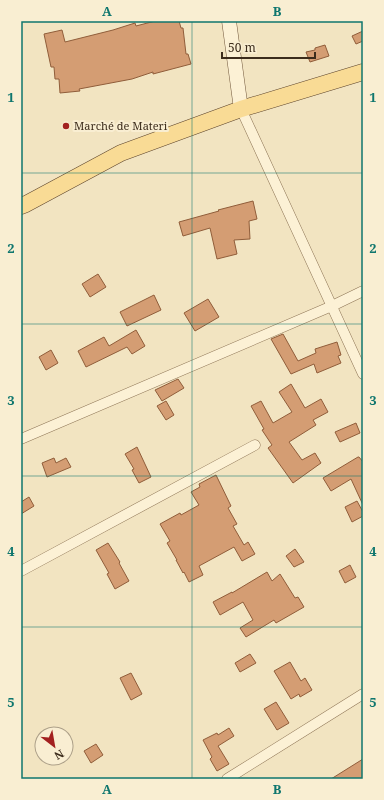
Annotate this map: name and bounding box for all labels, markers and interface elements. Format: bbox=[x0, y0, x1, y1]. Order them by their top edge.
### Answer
text: A bbox=[102, 2, 112, 20]
text: B bbox=[273, 2, 282, 20]
scale bar bbox=[222, 34, 315, 60]
text: 50 m bbox=[228, 39, 256, 56]
text: 1 bbox=[7, 88, 15, 106]
text: 1 bbox=[369, 88, 377, 106]
place label: Marché de Materi bbox=[74, 118, 168, 133]
marker: Marché de Materi bbox=[61, 121, 71, 131]
text: 2 bbox=[7, 239, 15, 257]
text: 2 bbox=[369, 239, 377, 257]
text: 3 bbox=[7, 391, 15, 409]
text: 3 bbox=[369, 391, 377, 409]
text: 4 bbox=[7, 542, 15, 560]
text: 4 bbox=[369, 542, 377, 560]
text: 5 bbox=[7, 693, 15, 711]
text: 5 bbox=[369, 693, 377, 711]
north arrow bbox=[34, 726, 74, 766]
text: N bbox=[52, 746, 67, 764]
text: A bbox=[102, 780, 112, 798]
text: B bbox=[273, 780, 282, 798]

